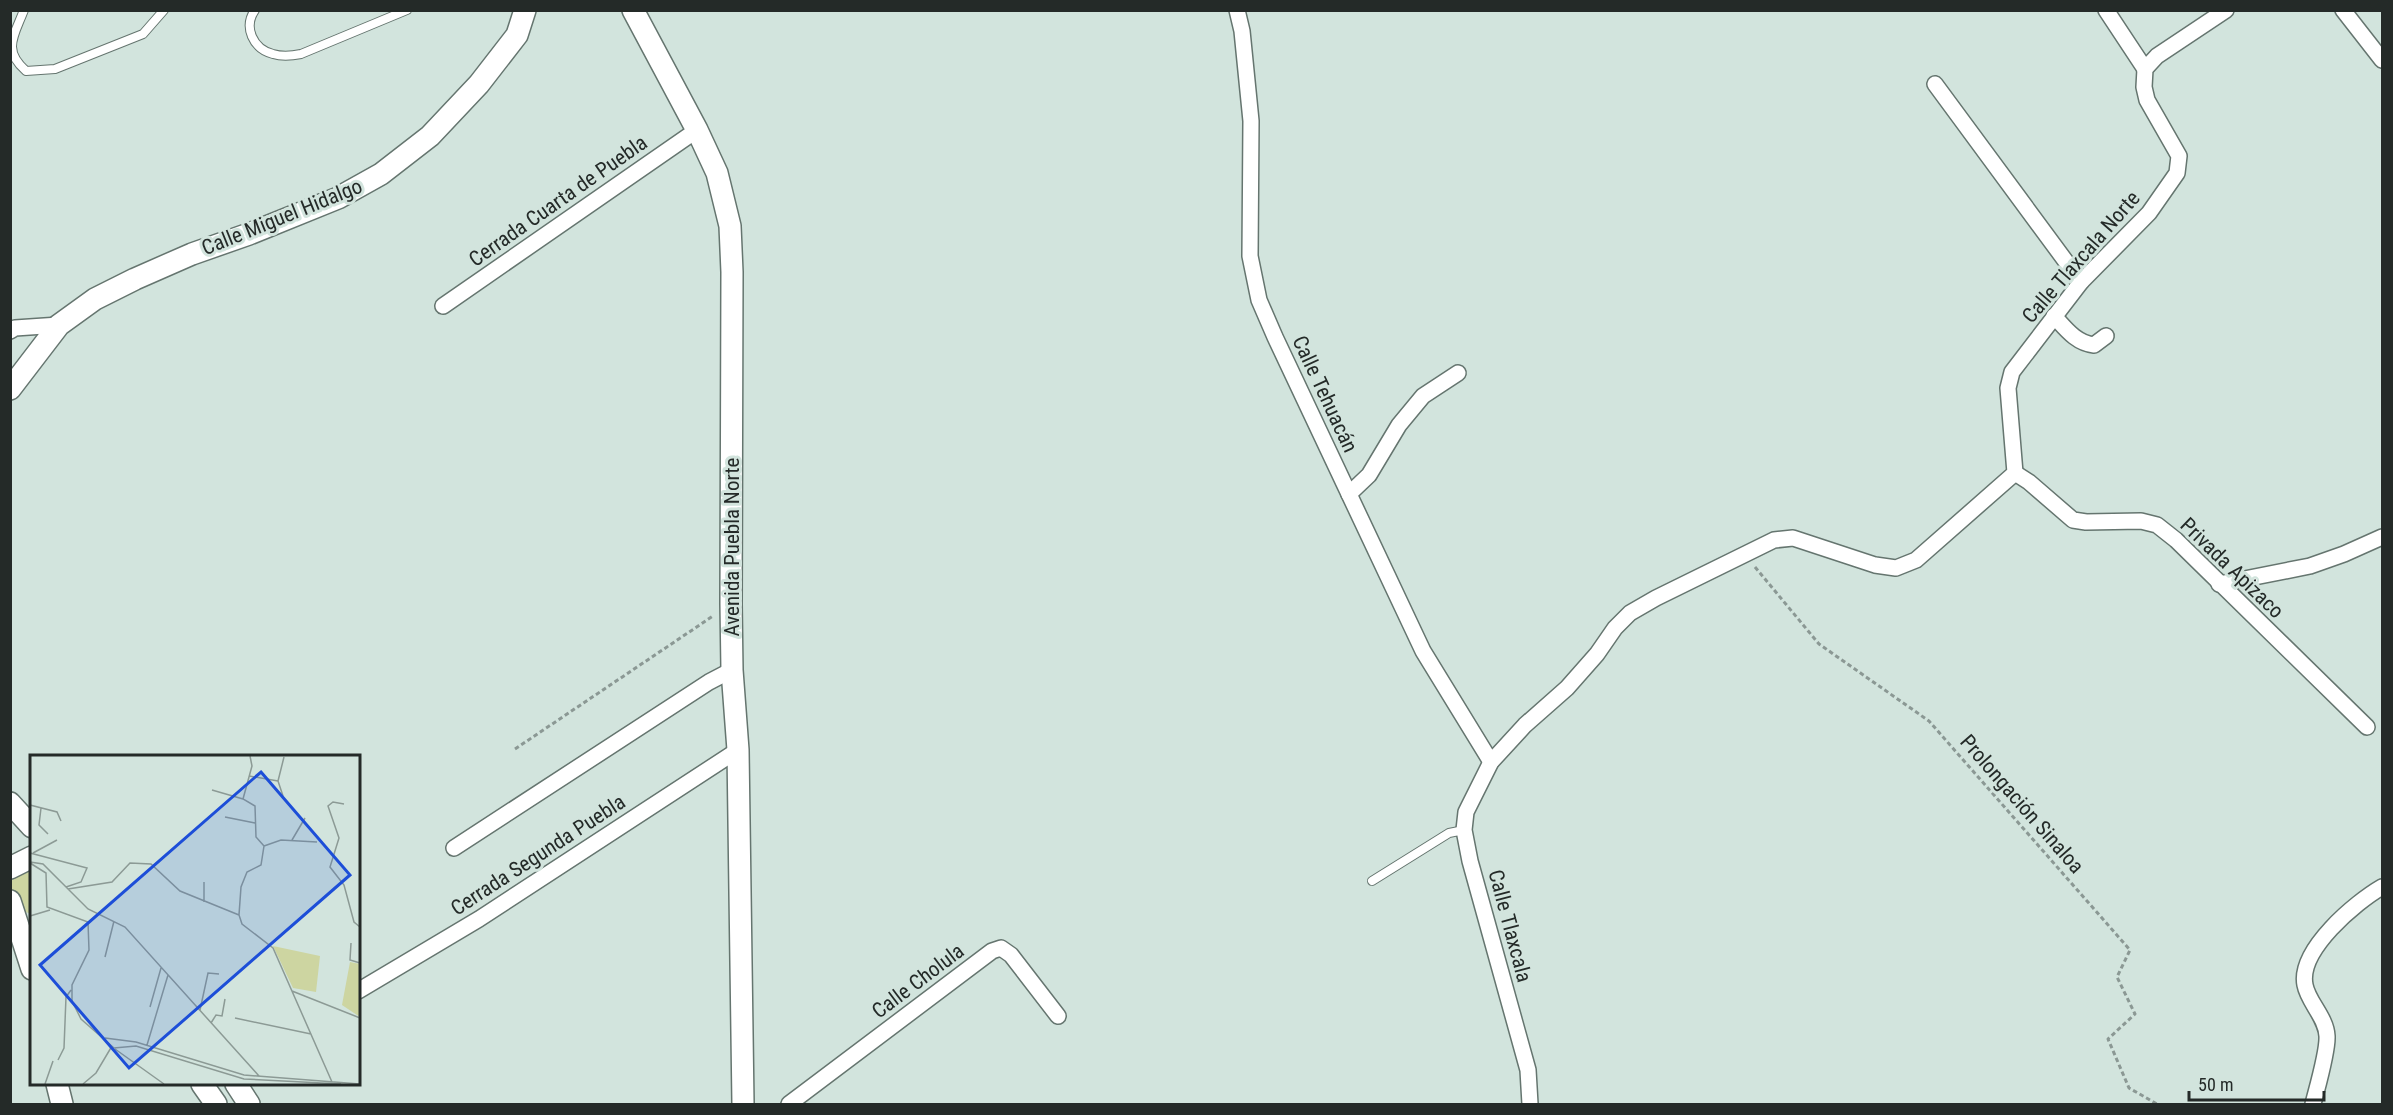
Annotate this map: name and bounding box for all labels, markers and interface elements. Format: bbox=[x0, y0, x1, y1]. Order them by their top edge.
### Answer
street label: Cerrada Cuarta de Puebla bbox=[464, 130, 652, 272]
street label: Calle Miguel Hidalgo bbox=[198, 174, 366, 260]
street label: Calle Tlaxcala Norte bbox=[2017, 186, 2145, 328]
street label: Calle Tehuacán bbox=[1288, 332, 1362, 456]
street label: Avenida Puebla Norte bbox=[720, 457, 744, 636]
street label: Privada Apizaco bbox=[2176, 513, 2288, 623]
street label: Prolongación Sinaloa bbox=[1955, 730, 2089, 878]
inset map bbox=[30, 755, 360, 1085]
street label: Cerrada Segunda Puebla bbox=[446, 790, 630, 920]
street label: Calle Tlaxcala bbox=[1483, 867, 1537, 985]
street label: Calle Cholula bbox=[867, 939, 969, 1023]
scale bar bbox=[2189, 1064, 2324, 1102]
text: 50 m bbox=[2198, 1074, 2233, 1095]

